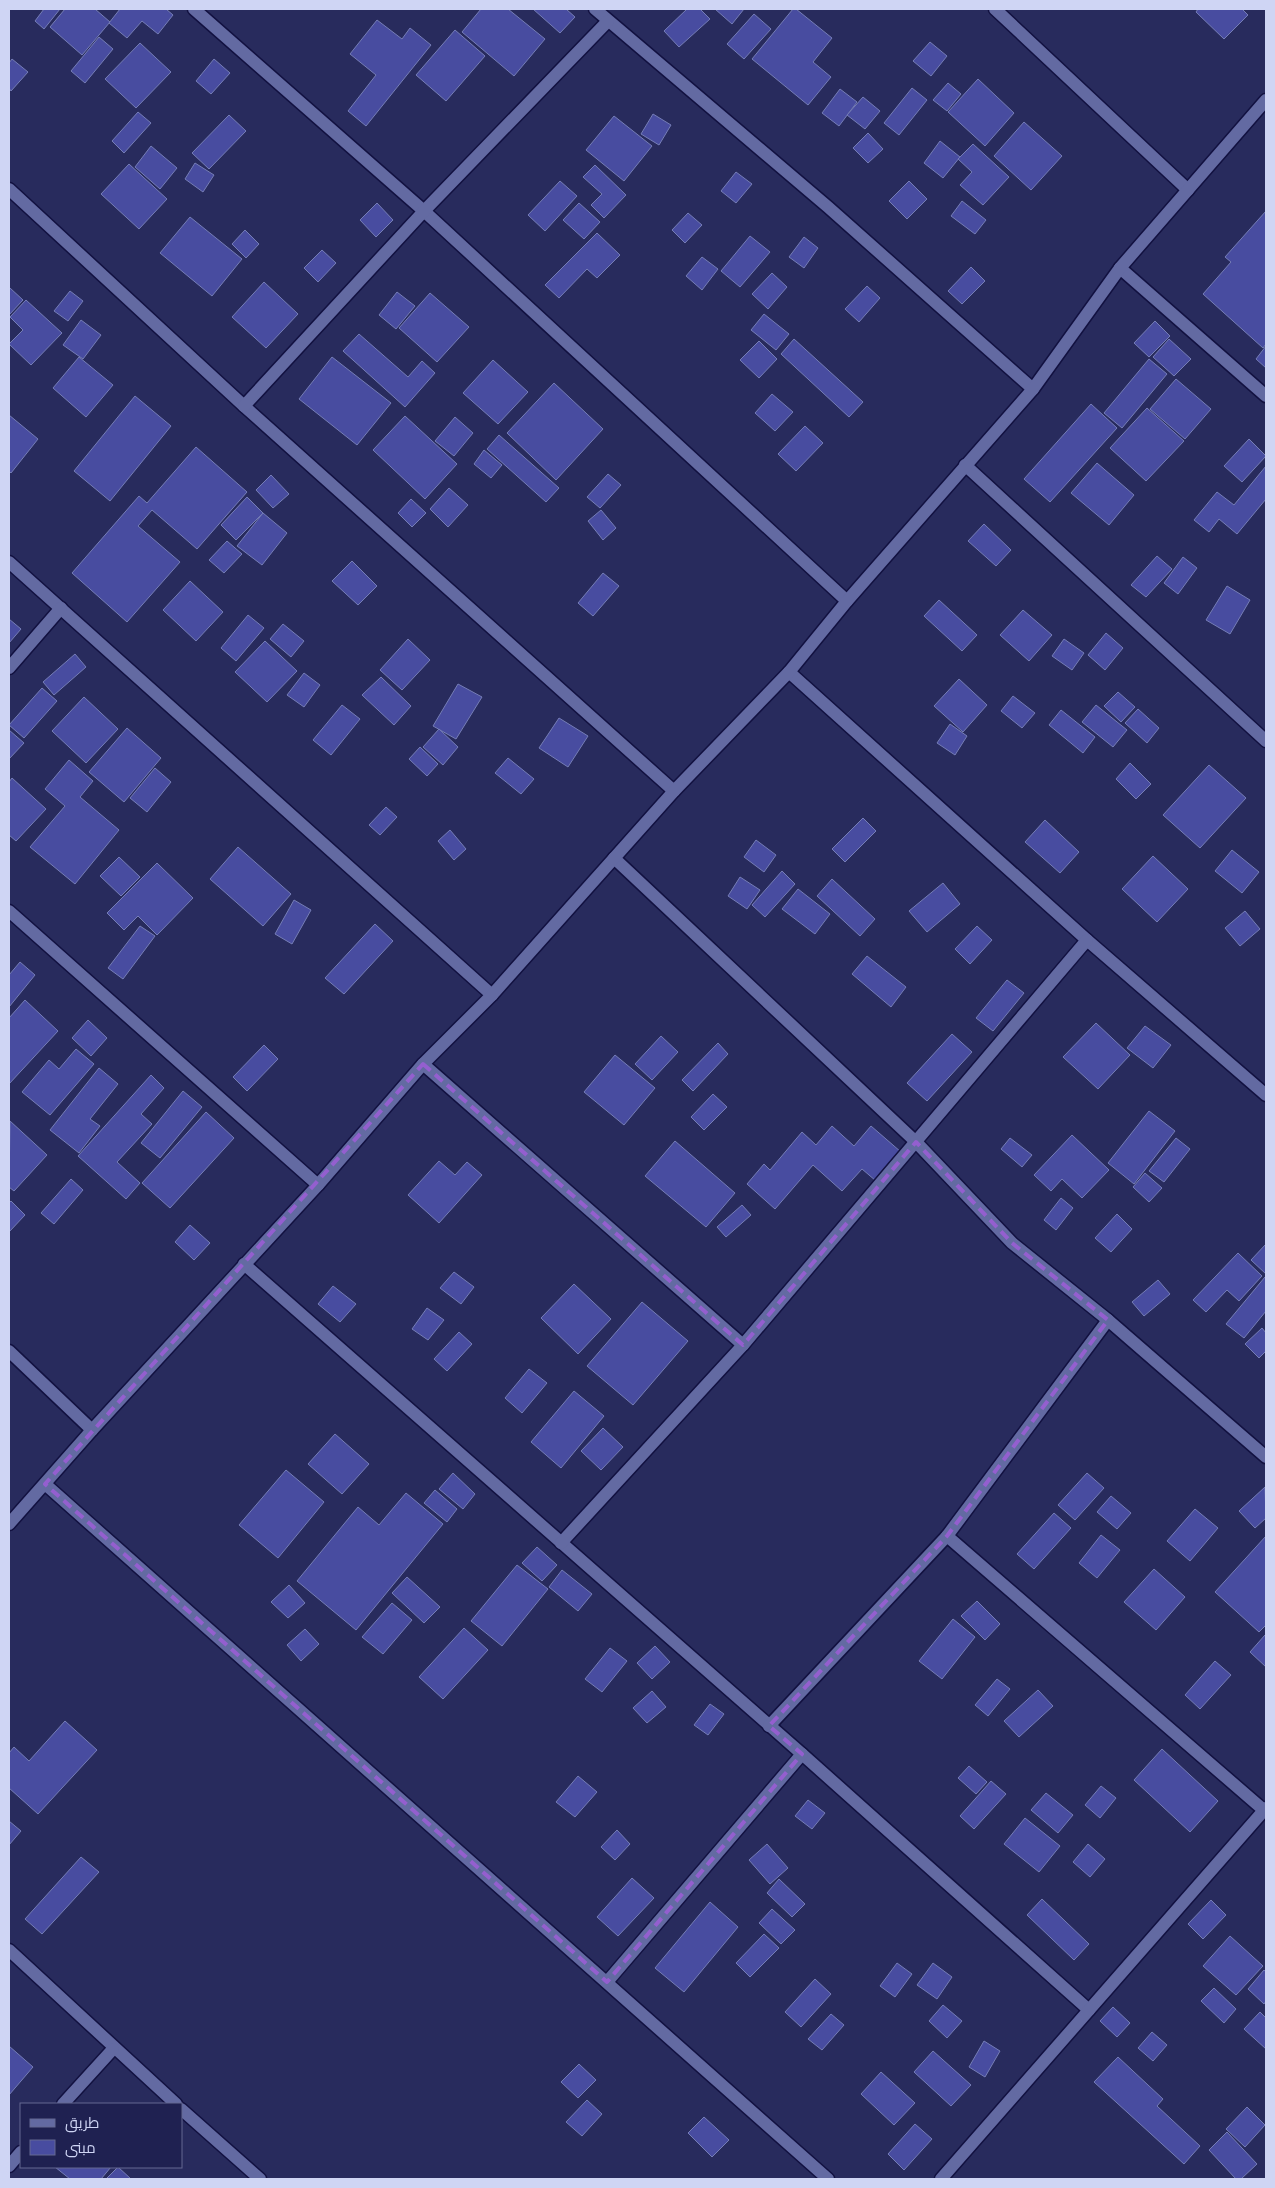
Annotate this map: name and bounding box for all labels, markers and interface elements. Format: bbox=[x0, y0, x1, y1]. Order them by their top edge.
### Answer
legend bbox=[20, 2103, 182, 2168]
text: طريق bbox=[65, 2113, 99, 2133]
text: مبنى bbox=[65, 2138, 96, 2158]

